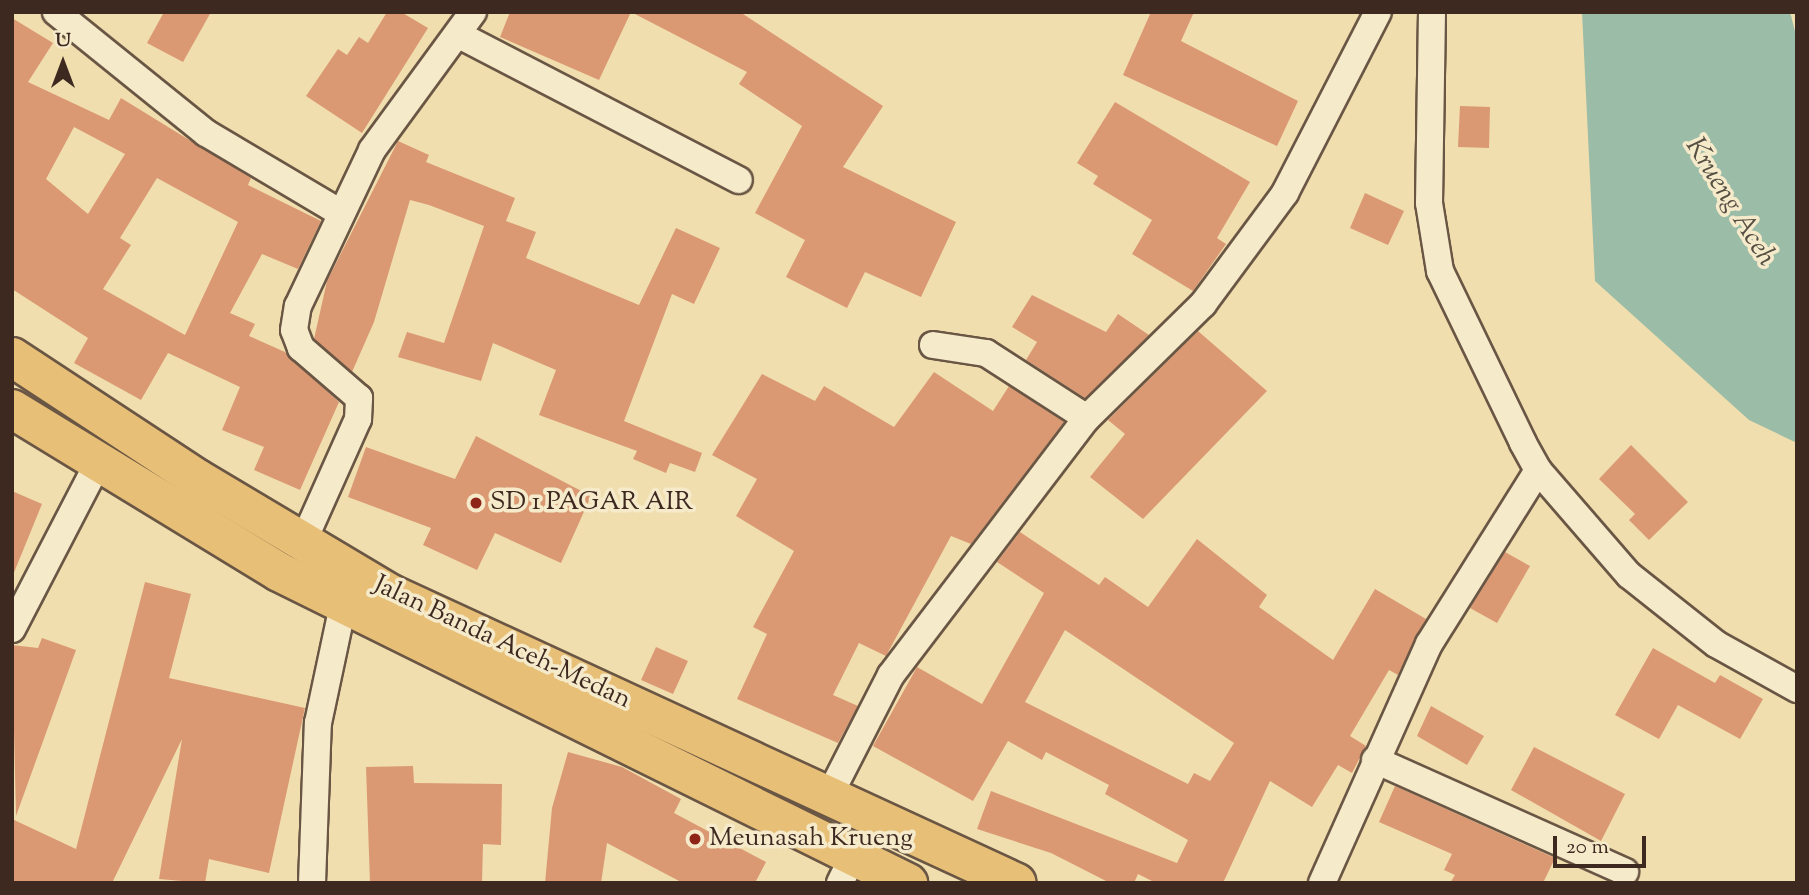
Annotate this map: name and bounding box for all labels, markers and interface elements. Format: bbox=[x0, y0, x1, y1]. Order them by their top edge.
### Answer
north arrow bbox=[28, 28, 98, 98]
text: U bbox=[55, 28, 71, 55]
water label: Krueng Aceh bbox=[1677, 132, 1783, 272]
place label: SD 1 PAGAR AIR bbox=[490, 487, 693, 519]
marker: SD 1 PAGAR AIR bbox=[468, 495, 484, 511]
street label: Jalan Banda Aceh-Medan bbox=[369, 570, 635, 716]
scale bar bbox=[1557, 822, 1650, 866]
place label: Meunasah Krueng bbox=[709, 823, 913, 855]
marker: Meunasah Krueng bbox=[687, 831, 703, 847]
text: 20 m bbox=[1566, 833, 1609, 863]

